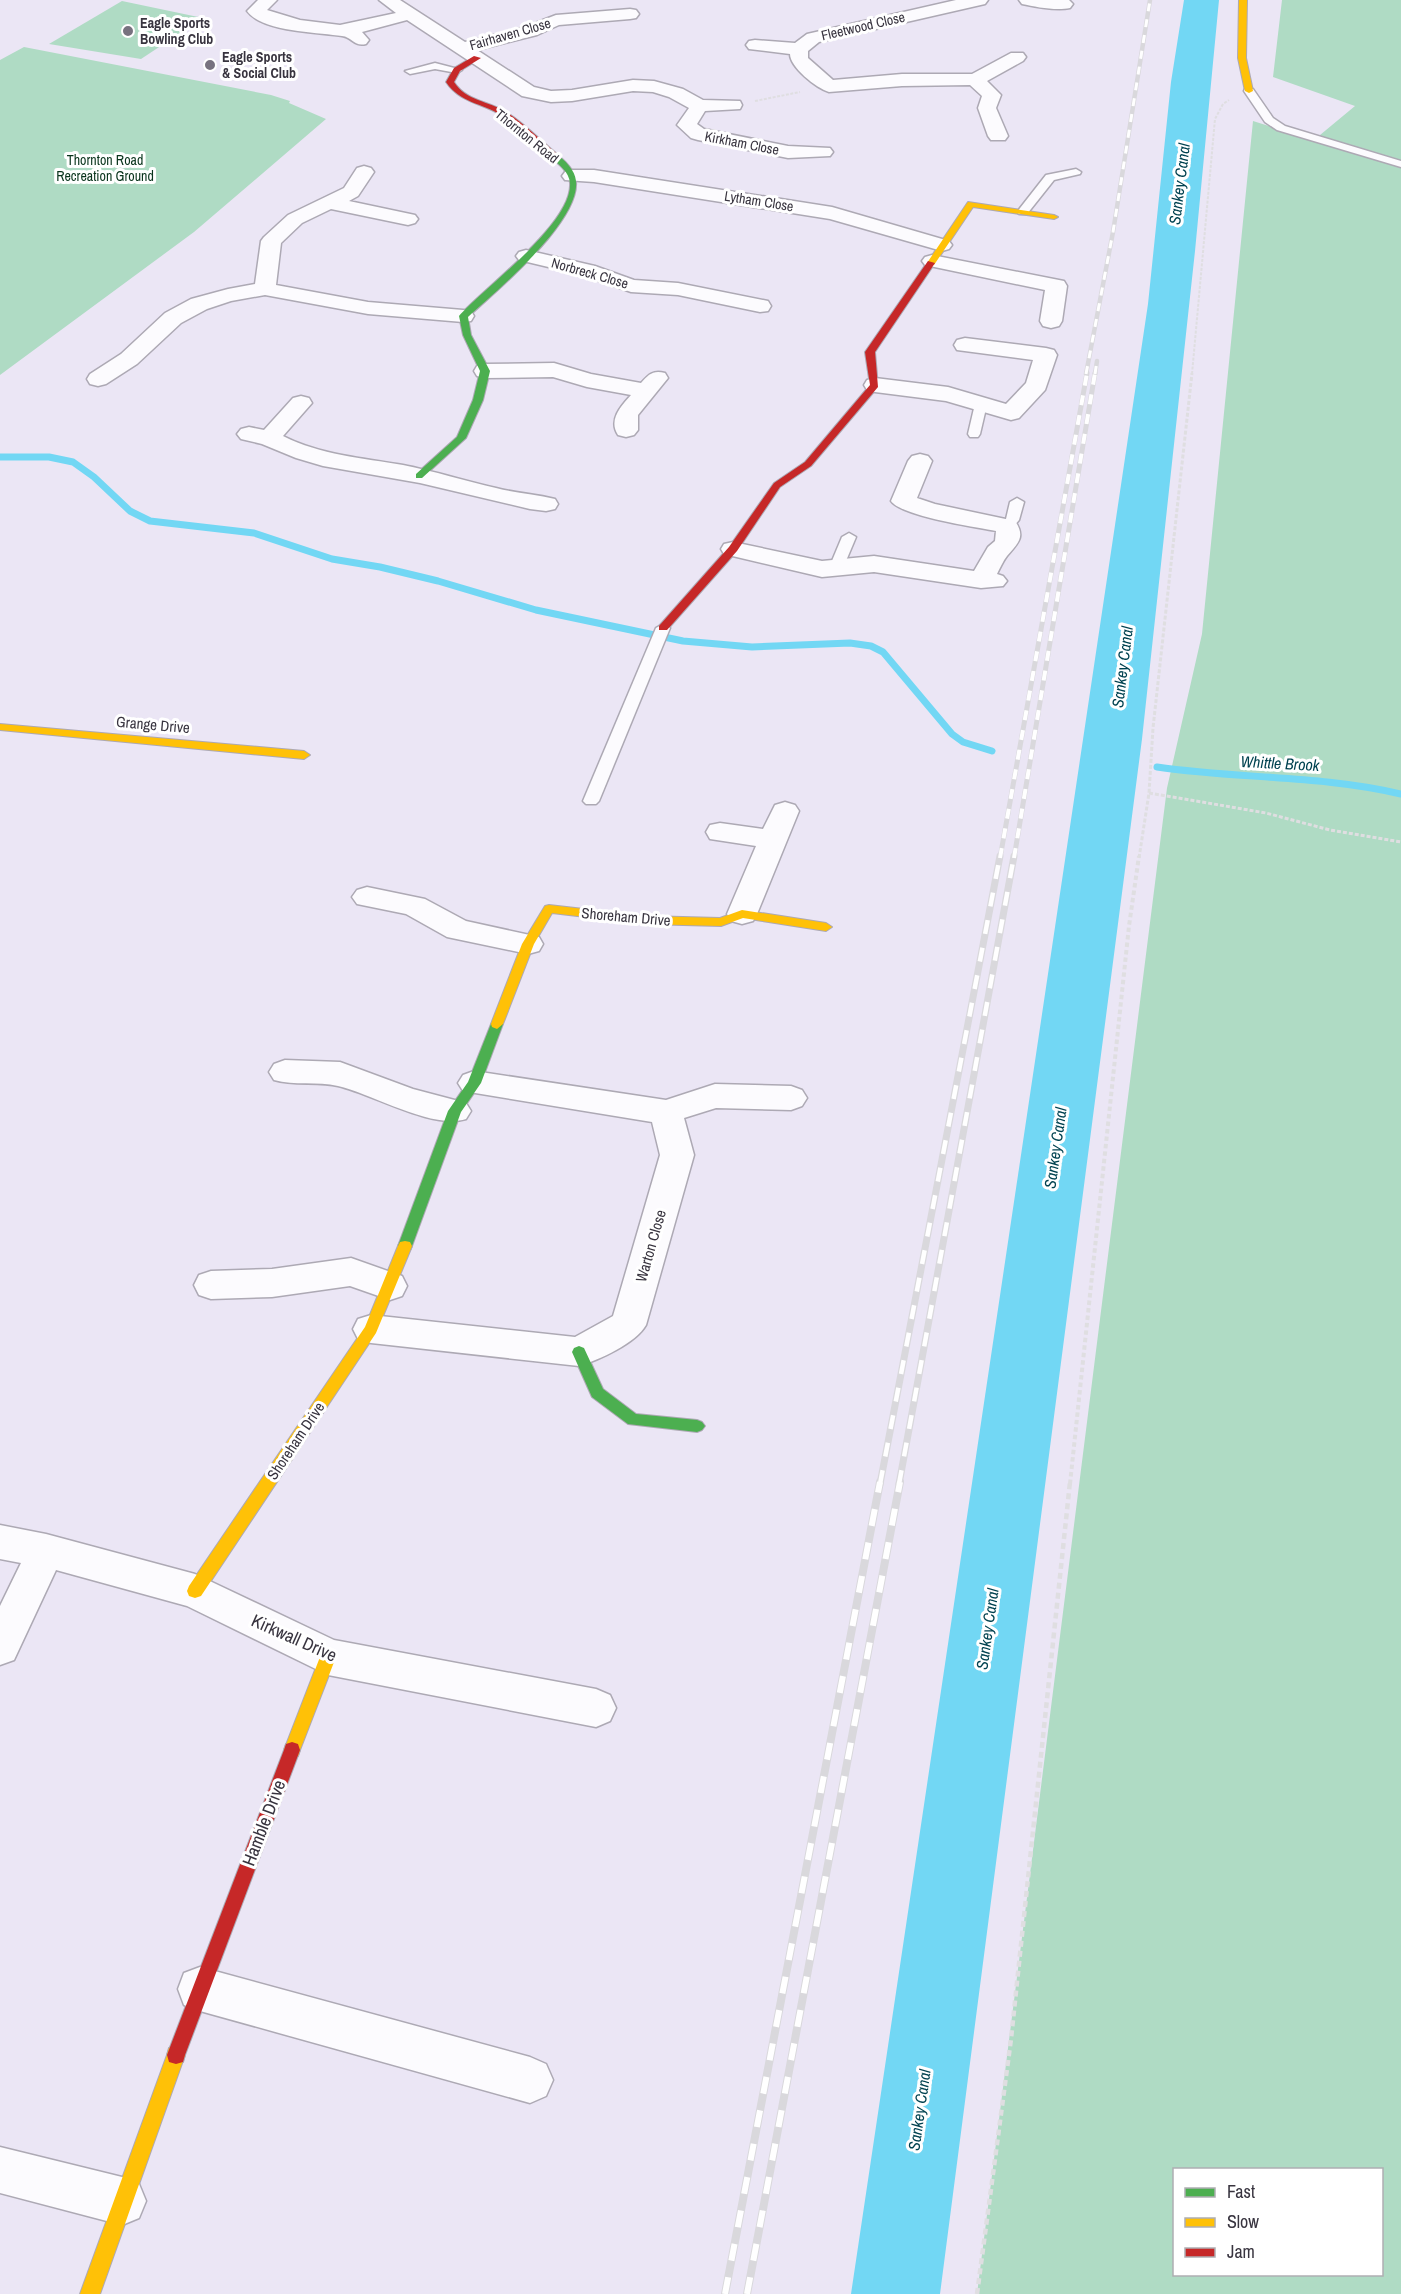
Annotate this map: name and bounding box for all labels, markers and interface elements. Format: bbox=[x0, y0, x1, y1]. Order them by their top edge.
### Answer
street label: Fleetwood Close bbox=[819, 8, 907, 44]
place label: Eagle Sports Bowling Club bbox=[140, 14, 213, 48]
street label: Fairhaven Close bbox=[467, 14, 553, 54]
marker: Eagle Sports Bowling Club bbox=[121, 24, 135, 38]
place label: Eagle Sports & Social Club bbox=[222, 48, 296, 82]
marker: Eagle Sports & Social Club bbox=[203, 58, 217, 72]
street label: Thornton Road bbox=[492, 105, 562, 167]
street label: Kirkham Close bbox=[703, 127, 781, 159]
water label: Sankey Canal bbox=[1163, 141, 1195, 226]
park label: Thornton Road Recreation Ground bbox=[56, 151, 154, 185]
street label: Lytham Close bbox=[723, 187, 795, 215]
street label: Norbreck Close bbox=[549, 253, 631, 293]
water label: Sankey Canal bbox=[1106, 624, 1138, 709]
street label: Grange Drive bbox=[115, 711, 191, 738]
water label: Whittle Brook bbox=[1240, 750, 1320, 776]
street label: Shoreham Drive bbox=[581, 902, 672, 931]
water label: Sankey Canal bbox=[1038, 1105, 1072, 1190]
street label: Warton Close bbox=[630, 1207, 671, 1284]
street label: Shoreham Drive bbox=[262, 1398, 329, 1484]
water label: Sankey Canal bbox=[970, 1586, 1004, 1671]
street label: Kirkwall Drive bbox=[248, 1608, 341, 1667]
street label: Hamble Drive bbox=[236, 1776, 291, 1869]
water label: Sankey Canal bbox=[902, 2067, 936, 2152]
legend bbox=[1173, 2168, 1383, 2276]
text: Fast bbox=[1227, 2179, 1255, 2204]
text: Slow bbox=[1227, 2209, 1259, 2234]
text: Jam bbox=[1227, 2239, 1255, 2264]

